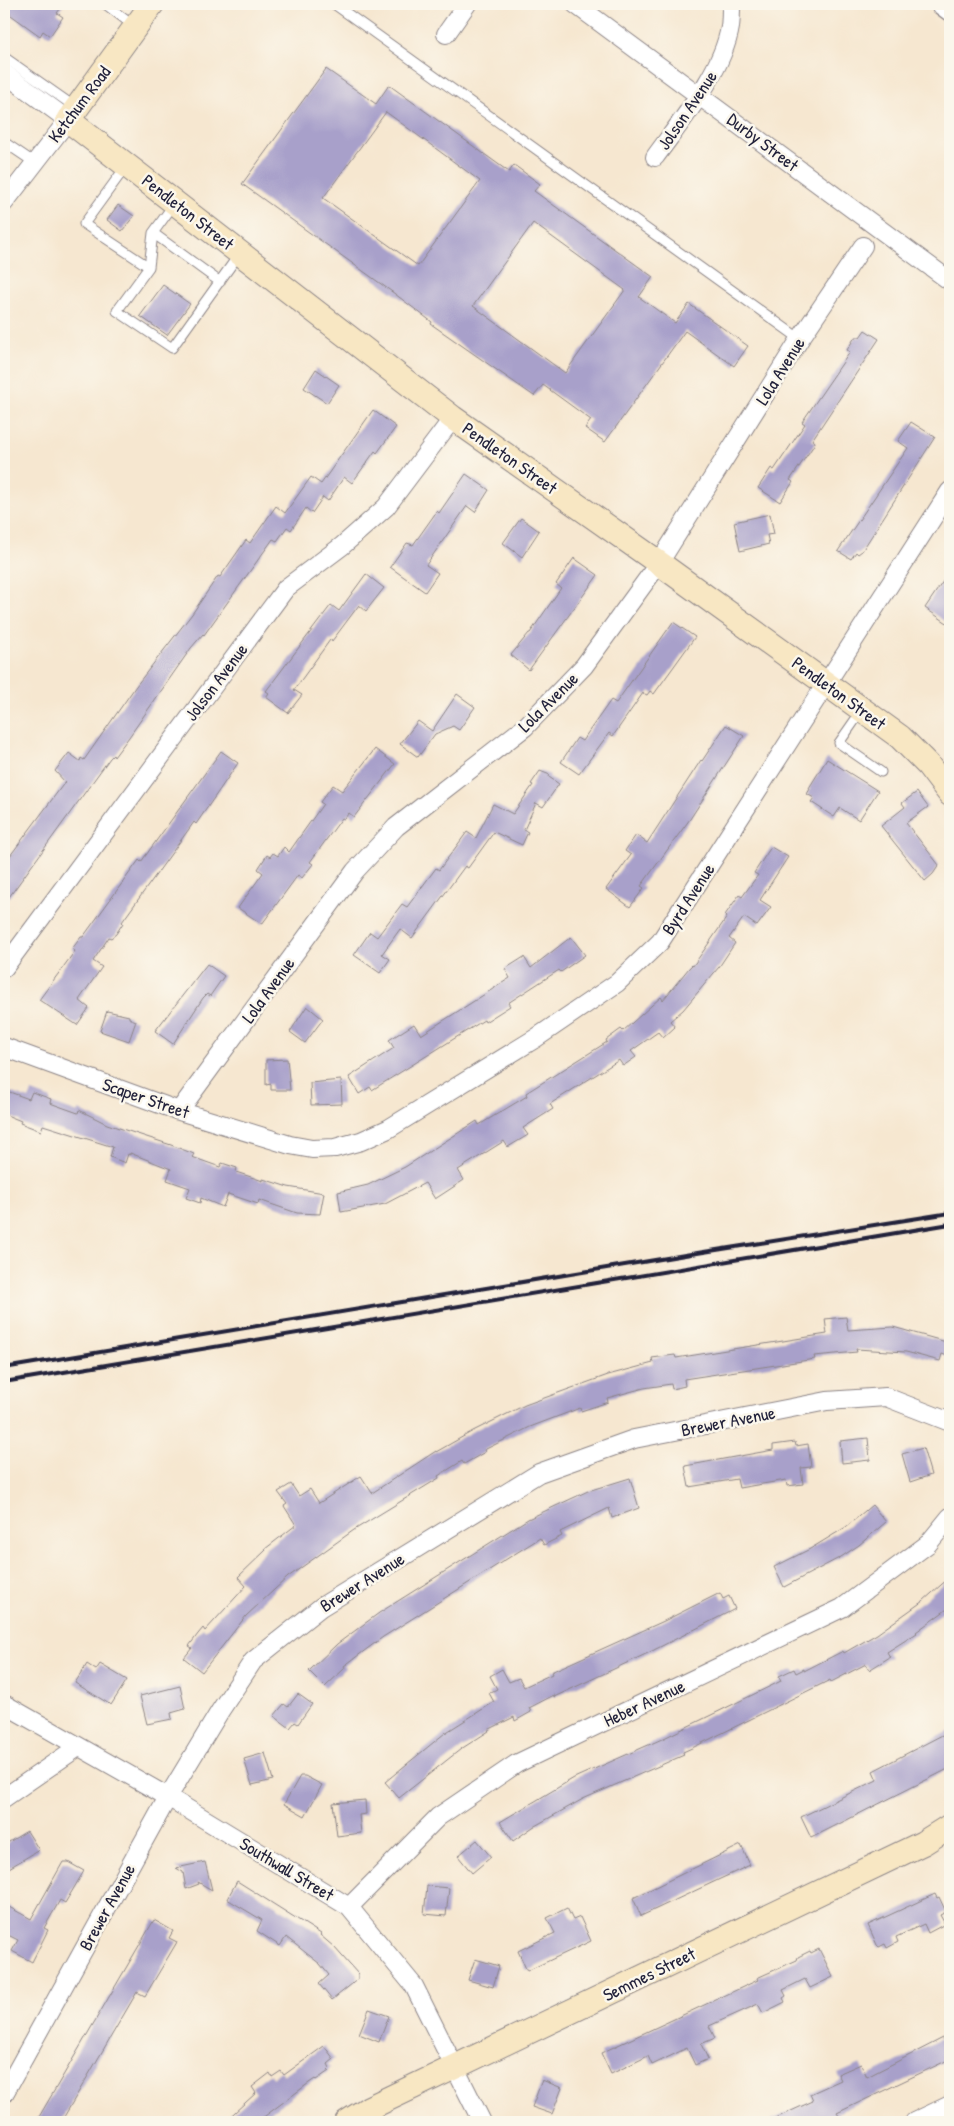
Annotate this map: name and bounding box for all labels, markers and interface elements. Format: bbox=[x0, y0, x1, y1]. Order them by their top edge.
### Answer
street label: Ketchum Road bbox=[42, 60, 116, 148]
street label: Jolson Avenue bbox=[651, 65, 723, 155]
street label: Durby Street bbox=[722, 107, 805, 178]
street label: Pendleton Street bbox=[137, 168, 240, 256]
street label: Lola Avenue bbox=[749, 332, 811, 410]
street label: Pendleton Street bbox=[458, 416, 563, 500]
street label: Jolson Avenue bbox=[179, 638, 253, 726]
street label: Pendleton Street bbox=[787, 650, 892, 736]
street label: Lola Avenue bbox=[512, 666, 584, 738]
street label: Byrd Avenue bbox=[656, 858, 720, 940]
street label: Lola Avenue bbox=[236, 952, 300, 1028]
street label: Scaper Street bbox=[99, 1072, 193, 1125]
street label: Brewer Avenue bbox=[679, 1400, 777, 1442]
street label: Brewer Avenue bbox=[315, 1546, 409, 1618]
street label: Heber Avenue bbox=[599, 1673, 689, 1733]
street label: Southwall Street bbox=[235, 1831, 339, 1907]
street label: Brewer Avenue bbox=[73, 1859, 141, 1955]
street label: Semmes Street bbox=[599, 1940, 700, 2007]

